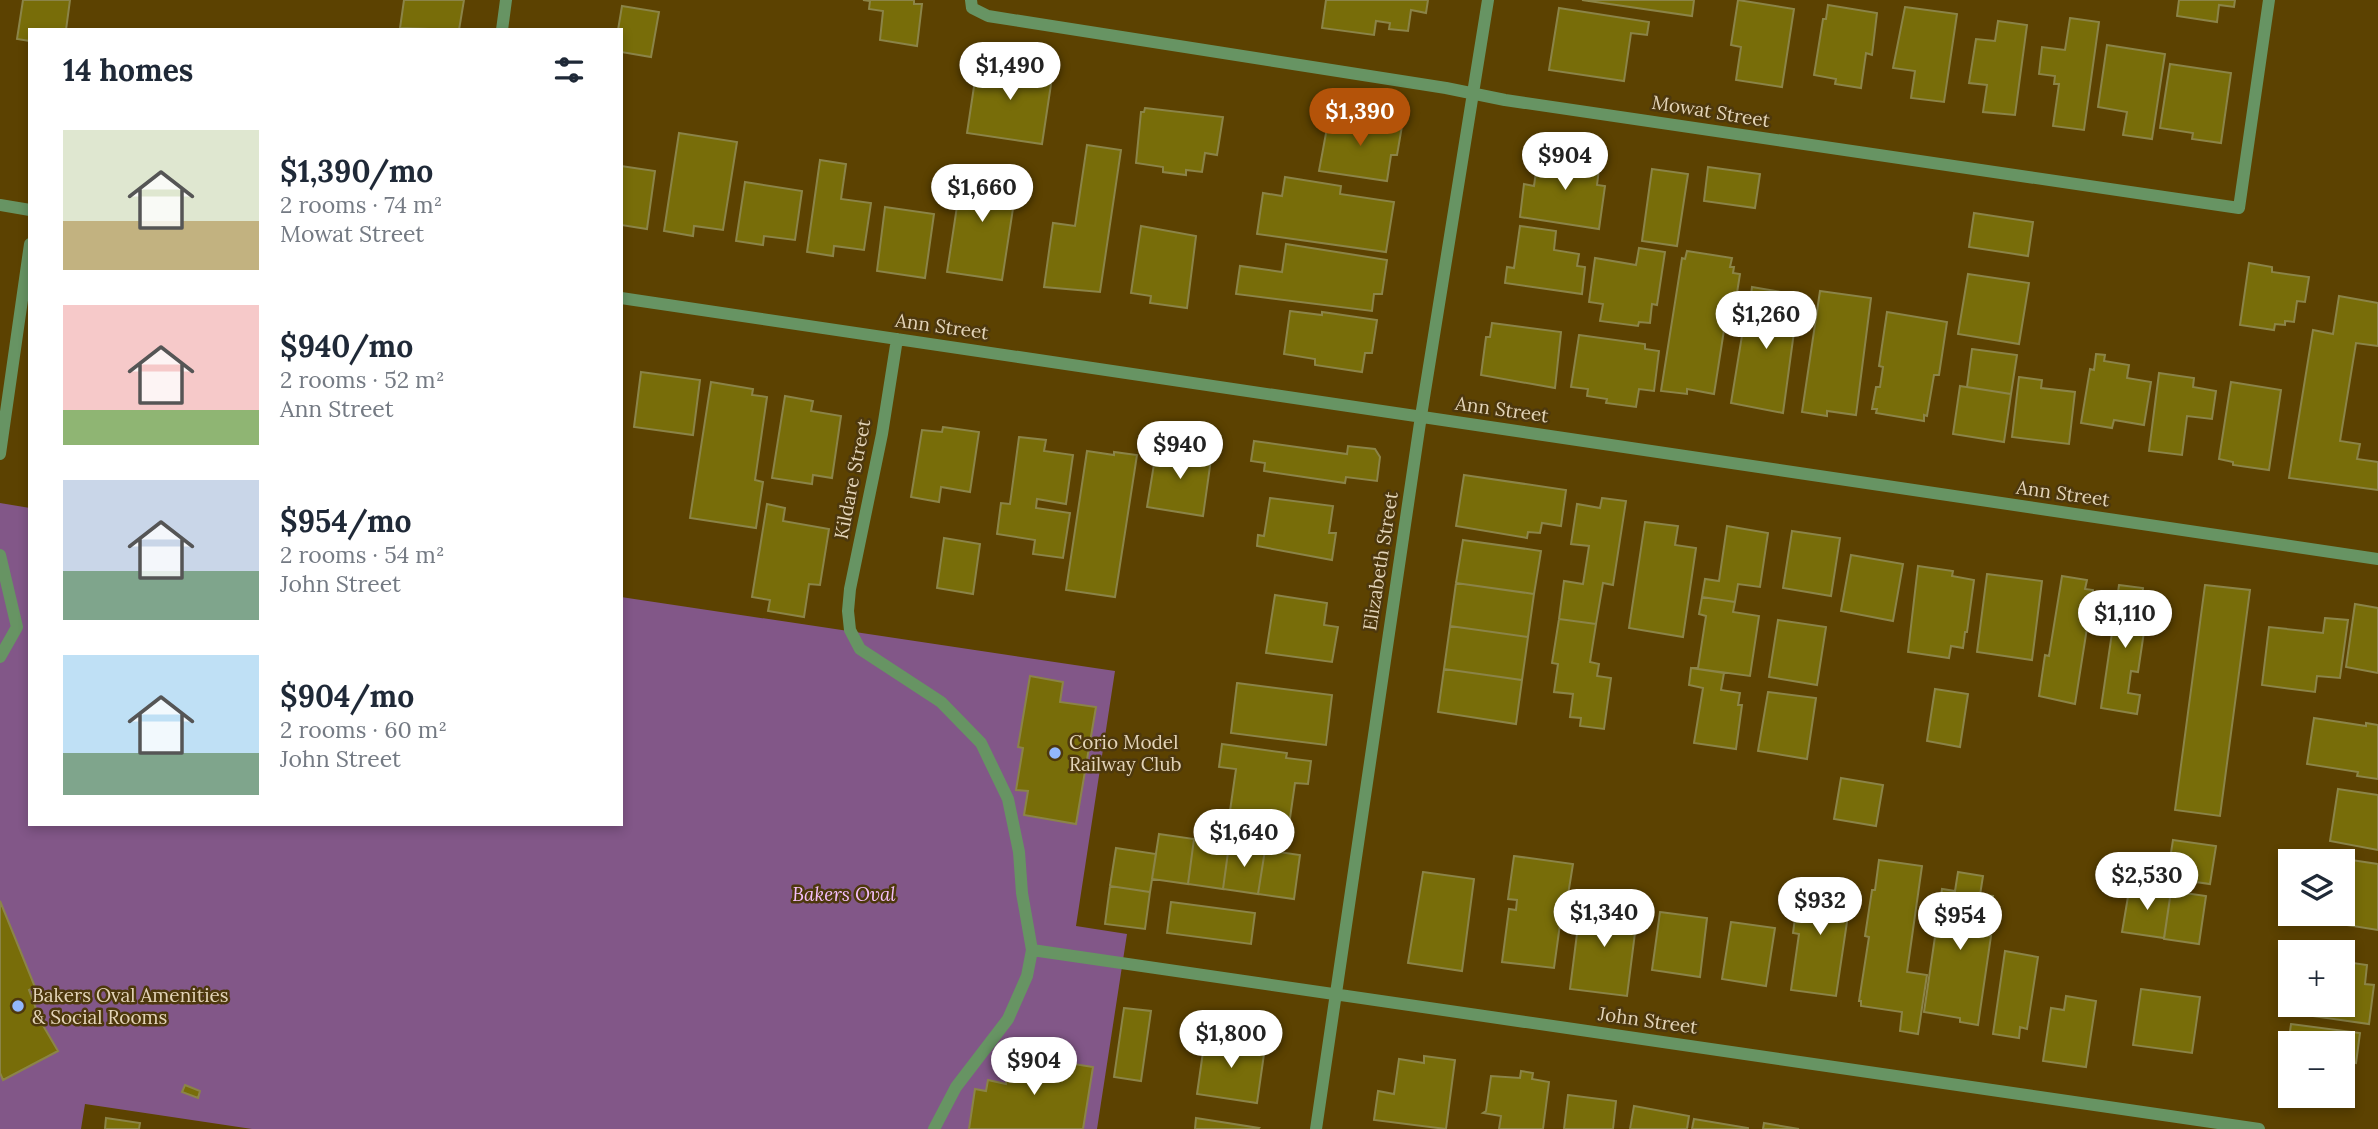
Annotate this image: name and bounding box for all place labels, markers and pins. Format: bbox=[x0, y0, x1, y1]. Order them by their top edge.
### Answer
pin: $1,490 bbox=[953, 42, 1067, 102]
pin: $1,390 bbox=[1303, 88, 1417, 148]
pin: $904 bbox=[1524, 132, 1606, 192]
pin: $1,660 bbox=[925, 164, 1039, 224]
pin: $1,260 bbox=[1709, 292, 1823, 351]
pin: $940 bbox=[1139, 421, 1221, 481]
pin: $1,110 bbox=[2068, 590, 2182, 650]
place label: Corio Model Railway Club bbox=[1069, 730, 1182, 776]
marker: Corio Model Railway Club bbox=[1047, 745, 1063, 761]
pin: $1,640 bbox=[1187, 810, 1301, 869]
pin: $2,530 bbox=[2090, 852, 2204, 912]
pin: $932 bbox=[1779, 878, 1861, 937]
pin: $1,340 bbox=[1547, 890, 1661, 949]
pin: $954 bbox=[1919, 892, 2001, 952]
place label: Bakers Oval Amenities & Social Rooms bbox=[32, 983, 229, 1029]
marker: Bakers Oval Amenities & Social Rooms bbox=[10, 998, 26, 1014]
pin: $1,800 bbox=[1174, 1010, 1288, 1070]
pin: $904 bbox=[993, 1038, 1075, 1097]

